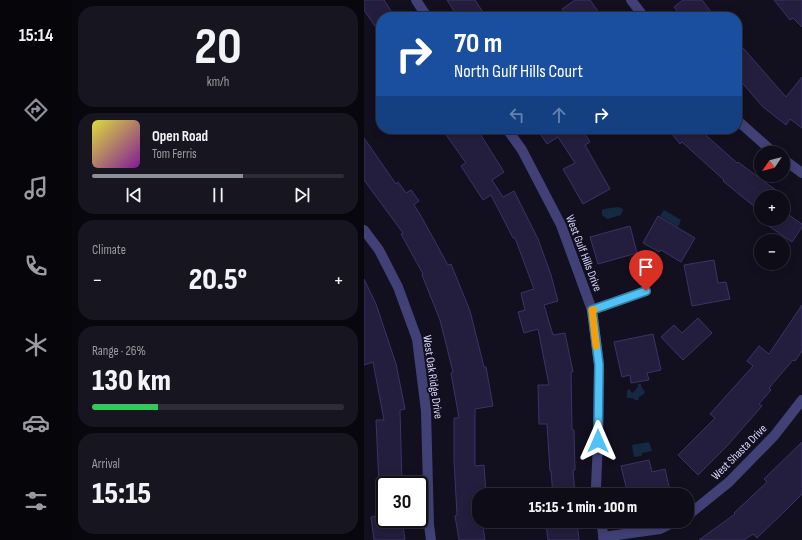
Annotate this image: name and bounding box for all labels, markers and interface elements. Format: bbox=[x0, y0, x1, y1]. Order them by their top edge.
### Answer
text: 20 bbox=[194, 16, 242, 79]
text: 15:14 bbox=[19, 25, 53, 46]
text: 70 m bbox=[454, 27, 502, 60]
icon: right bbox=[388, 28, 440, 80]
text: North Gulf Hills Court bbox=[454, 61, 583, 82]
text: km/h bbox=[207, 74, 229, 90]
icon: directions bbox=[22, 96, 50, 124]
icon: left bbox=[506, 104, 528, 126]
icon: ahead bbox=[548, 104, 570, 126]
icon: right bbox=[590, 104, 612, 126]
text: Open Road bbox=[152, 127, 208, 146]
text: Tom Ferris bbox=[152, 146, 197, 162]
north arrow bbox=[754, 146, 790, 182]
map controls bbox=[754, 146, 790, 270]
icon: music bbox=[22, 174, 50, 202]
icon: previous bbox=[123, 184, 145, 206]
icon: pause bbox=[207, 184, 229, 206]
icon: next bbox=[291, 184, 313, 206]
button: + bbox=[754, 190, 790, 226]
street label: West Gulf Hills Drive bbox=[562, 213, 605, 294]
button: − bbox=[754, 234, 790, 270]
text: Climate bbox=[92, 242, 126, 258]
pin bbox=[629, 250, 663, 291]
icon: phone bbox=[22, 252, 50, 280]
icon: arrive bbox=[635, 256, 657, 278]
text: 20.5° bbox=[189, 262, 247, 298]
text: − bbox=[92, 267, 103, 294]
text: + bbox=[333, 267, 344, 294]
icon: climate bbox=[22, 331, 50, 359]
street label: West Oak Ridge Drive bbox=[419, 334, 446, 420]
text: Range · 26% bbox=[92, 343, 146, 359]
text: 130 km bbox=[92, 363, 171, 399]
icon: car bbox=[22, 409, 50, 437]
position arrow bbox=[577, 420, 619, 462]
street label: West Shasta Drive bbox=[708, 421, 770, 483]
text: Arrival bbox=[92, 456, 120, 472]
text: 15:15 bbox=[92, 476, 151, 512]
speed limit sign: 30 bbox=[376, 476, 428, 528]
icon: filters bbox=[22, 487, 50, 515]
text: 15:15 · 1 min · 100 m bbox=[529, 498, 637, 517]

